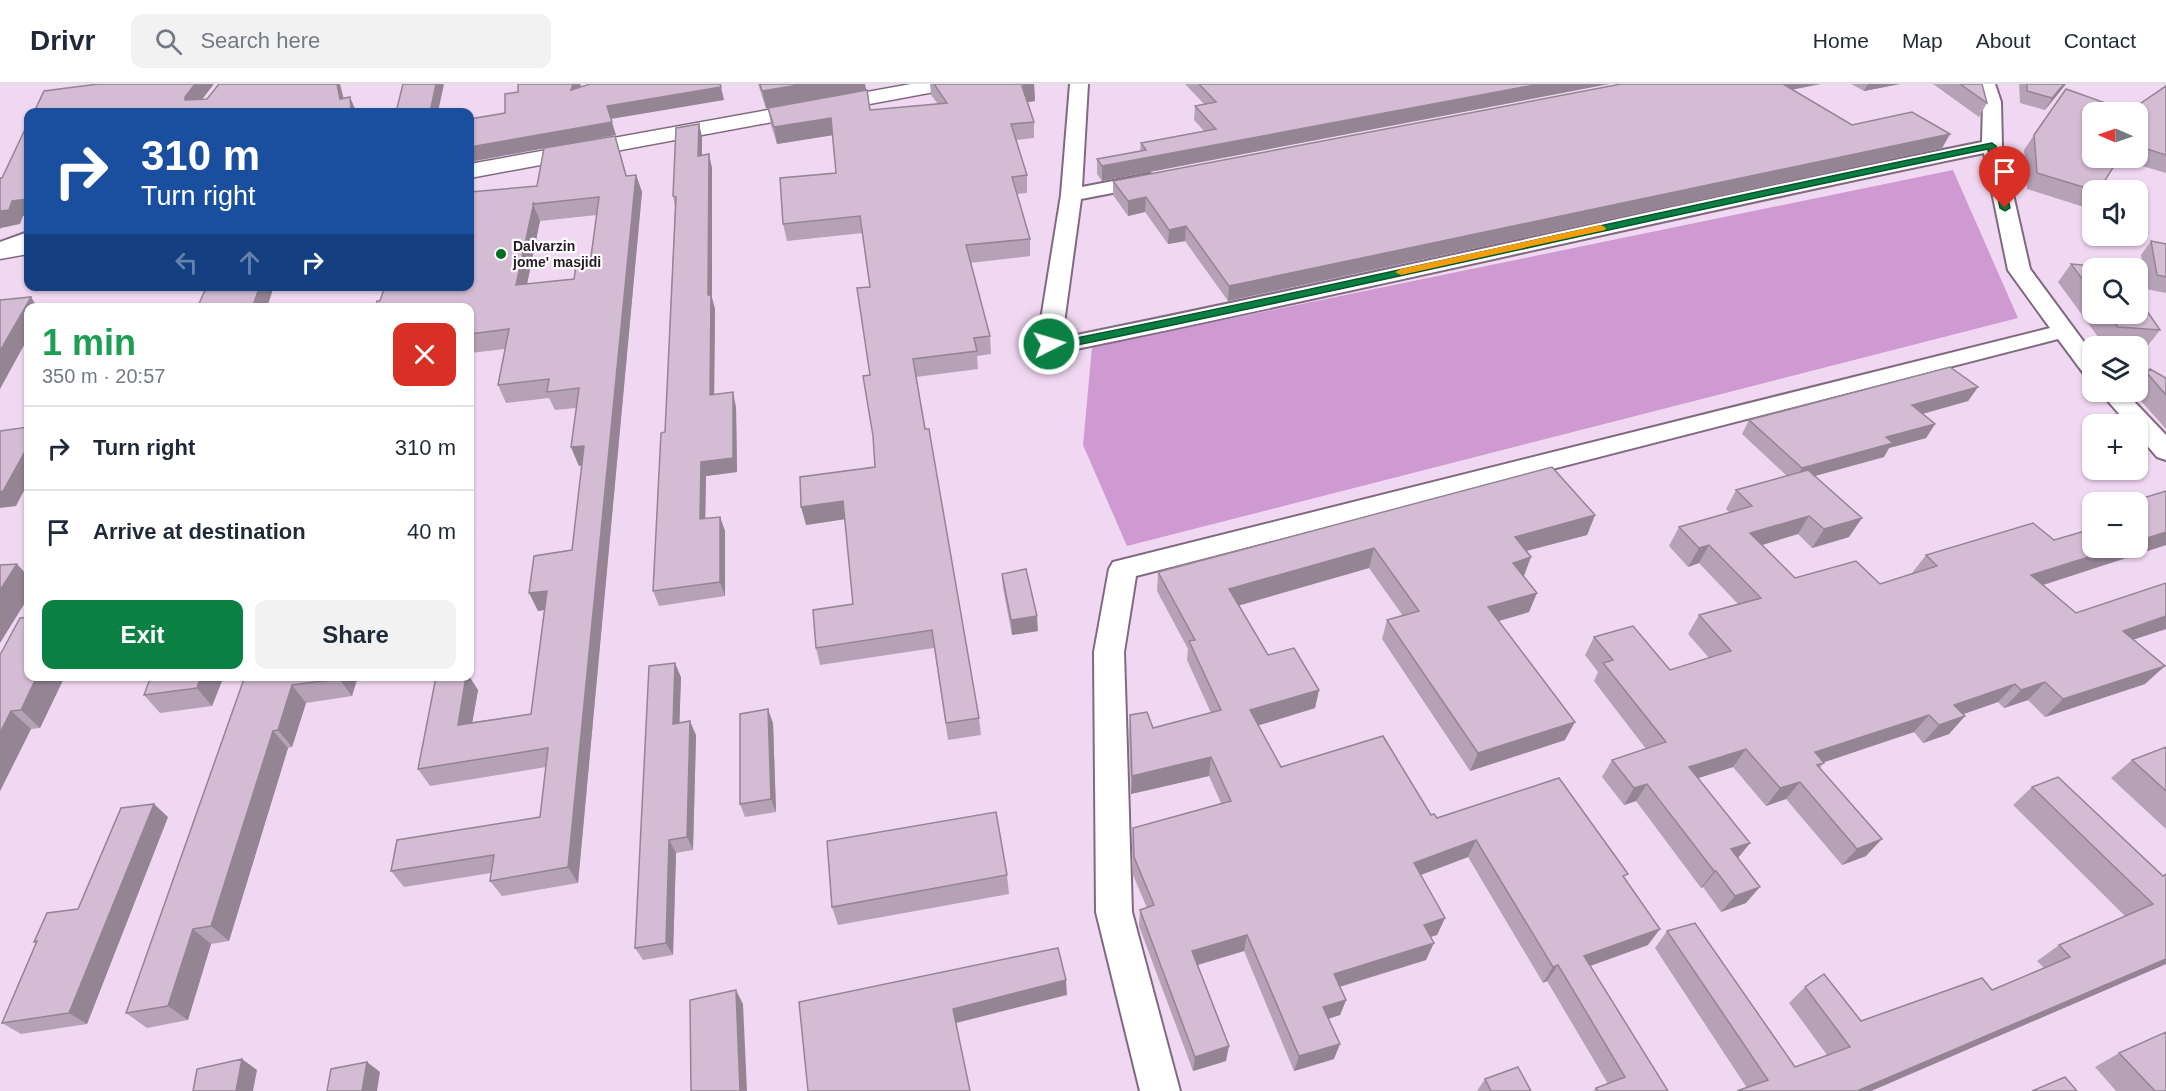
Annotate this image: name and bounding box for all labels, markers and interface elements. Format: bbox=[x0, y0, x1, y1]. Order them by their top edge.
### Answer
search box bbox=[131, 14, 551, 68]
text: Drivr bbox=[30, 25, 95, 56]
icon: search bbox=[152, 25, 185, 58]
text: Search here bbox=[200, 28, 320, 53]
text: Home bbox=[1813, 29, 1869, 52]
text: Map bbox=[1902, 29, 1943, 52]
text: About bbox=[1976, 29, 2031, 52]
text: Contact bbox=[2064, 29, 2136, 52]
north arrow bbox=[2082, 102, 2148, 168]
map controls bbox=[2082, 102, 2148, 558]
icon: right bbox=[42, 132, 120, 210]
text: 310 m bbox=[141, 132, 260, 179]
pin bbox=[1979, 146, 2030, 208]
icon: arrive bbox=[1988, 155, 2021, 188]
button: sound bbox=[2082, 180, 2148, 246]
text: Turn right bbox=[141, 181, 256, 211]
place label: Dalvarzin jome' masjidi bbox=[512, 238, 601, 270]
icon: left bbox=[170, 246, 203, 279]
icon: ahead bbox=[233, 246, 266, 279]
icon: right bbox=[296, 246, 329, 279]
marker: Dalvarzin jome' masjidi bbox=[494, 247, 508, 261]
button: search bbox=[2082, 258, 2148, 324]
position arrow bbox=[1017, 312, 1081, 376]
text: 1 min bbox=[42, 322, 136, 363]
button: close bbox=[393, 323, 456, 386]
button: layers bbox=[2082, 336, 2148, 402]
text: 350 m · 20:57 bbox=[42, 365, 165, 387]
button: + bbox=[2082, 414, 2148, 480]
icon: right bbox=[42, 432, 75, 465]
text: Turn right bbox=[93, 435, 195, 460]
text: 310 m bbox=[395, 435, 456, 460]
button: − bbox=[2082, 492, 2148, 558]
icon: arrive bbox=[42, 516, 75, 549]
text: Arrive at destination bbox=[93, 519, 306, 544]
text: 40 m bbox=[407, 519, 456, 544]
button: Exit bbox=[42, 600, 243, 669]
button: Share bbox=[255, 600, 456, 669]

